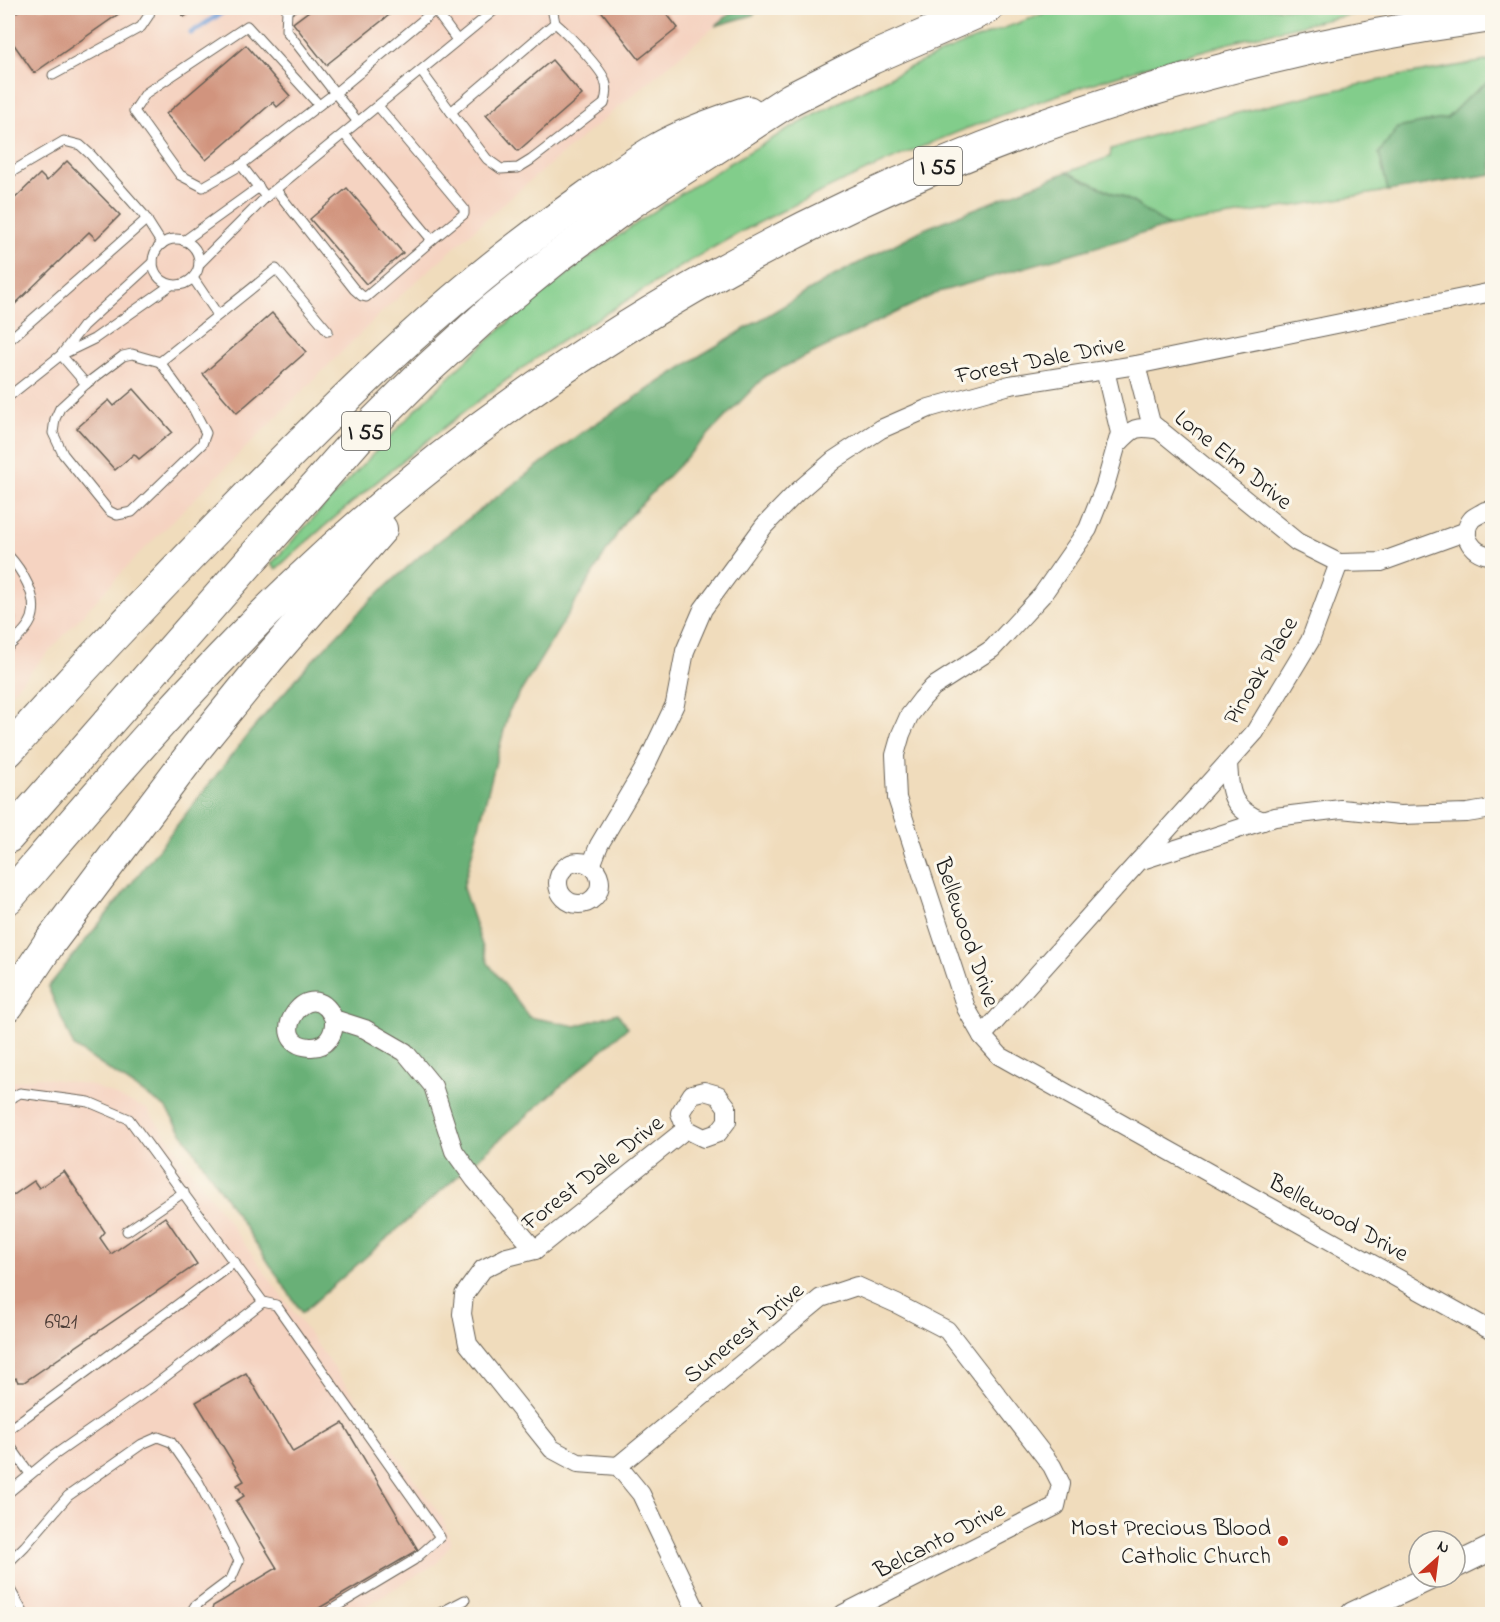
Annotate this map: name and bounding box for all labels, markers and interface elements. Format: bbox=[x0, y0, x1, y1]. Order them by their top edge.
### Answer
road number: I 55 bbox=[914, 147, 962, 185]
street label: Forest Dale Drive bbox=[952, 328, 1128, 395]
street label: Lone Elm Drive bbox=[1166, 402, 1299, 520]
road number: I 55 bbox=[342, 412, 390, 450]
street label: Pinoak Place bbox=[1216, 610, 1309, 732]
street label: Bellewood Drive bbox=[923, 853, 1008, 1012]
street label: Forest Dale Drive bbox=[514, 1107, 672, 1241]
street label: Bellewood Drive bbox=[1260, 1166, 1415, 1272]
street label: Sunerest Drive bbox=[677, 1274, 813, 1394]
house number: 6921 bbox=[45, 1308, 78, 1338]
street label: Belcanto Drive bbox=[868, 1493, 1012, 1590]
place label: Most Precious Blood Catholic Church bbox=[1071, 1512, 1272, 1575]
north arrow bbox=[1407, 1529, 1467, 1589]
marker: Most Precious Blood Catholic Church bbox=[1276, 1534, 1290, 1548]
text: N bbox=[1433, 1534, 1454, 1561]

